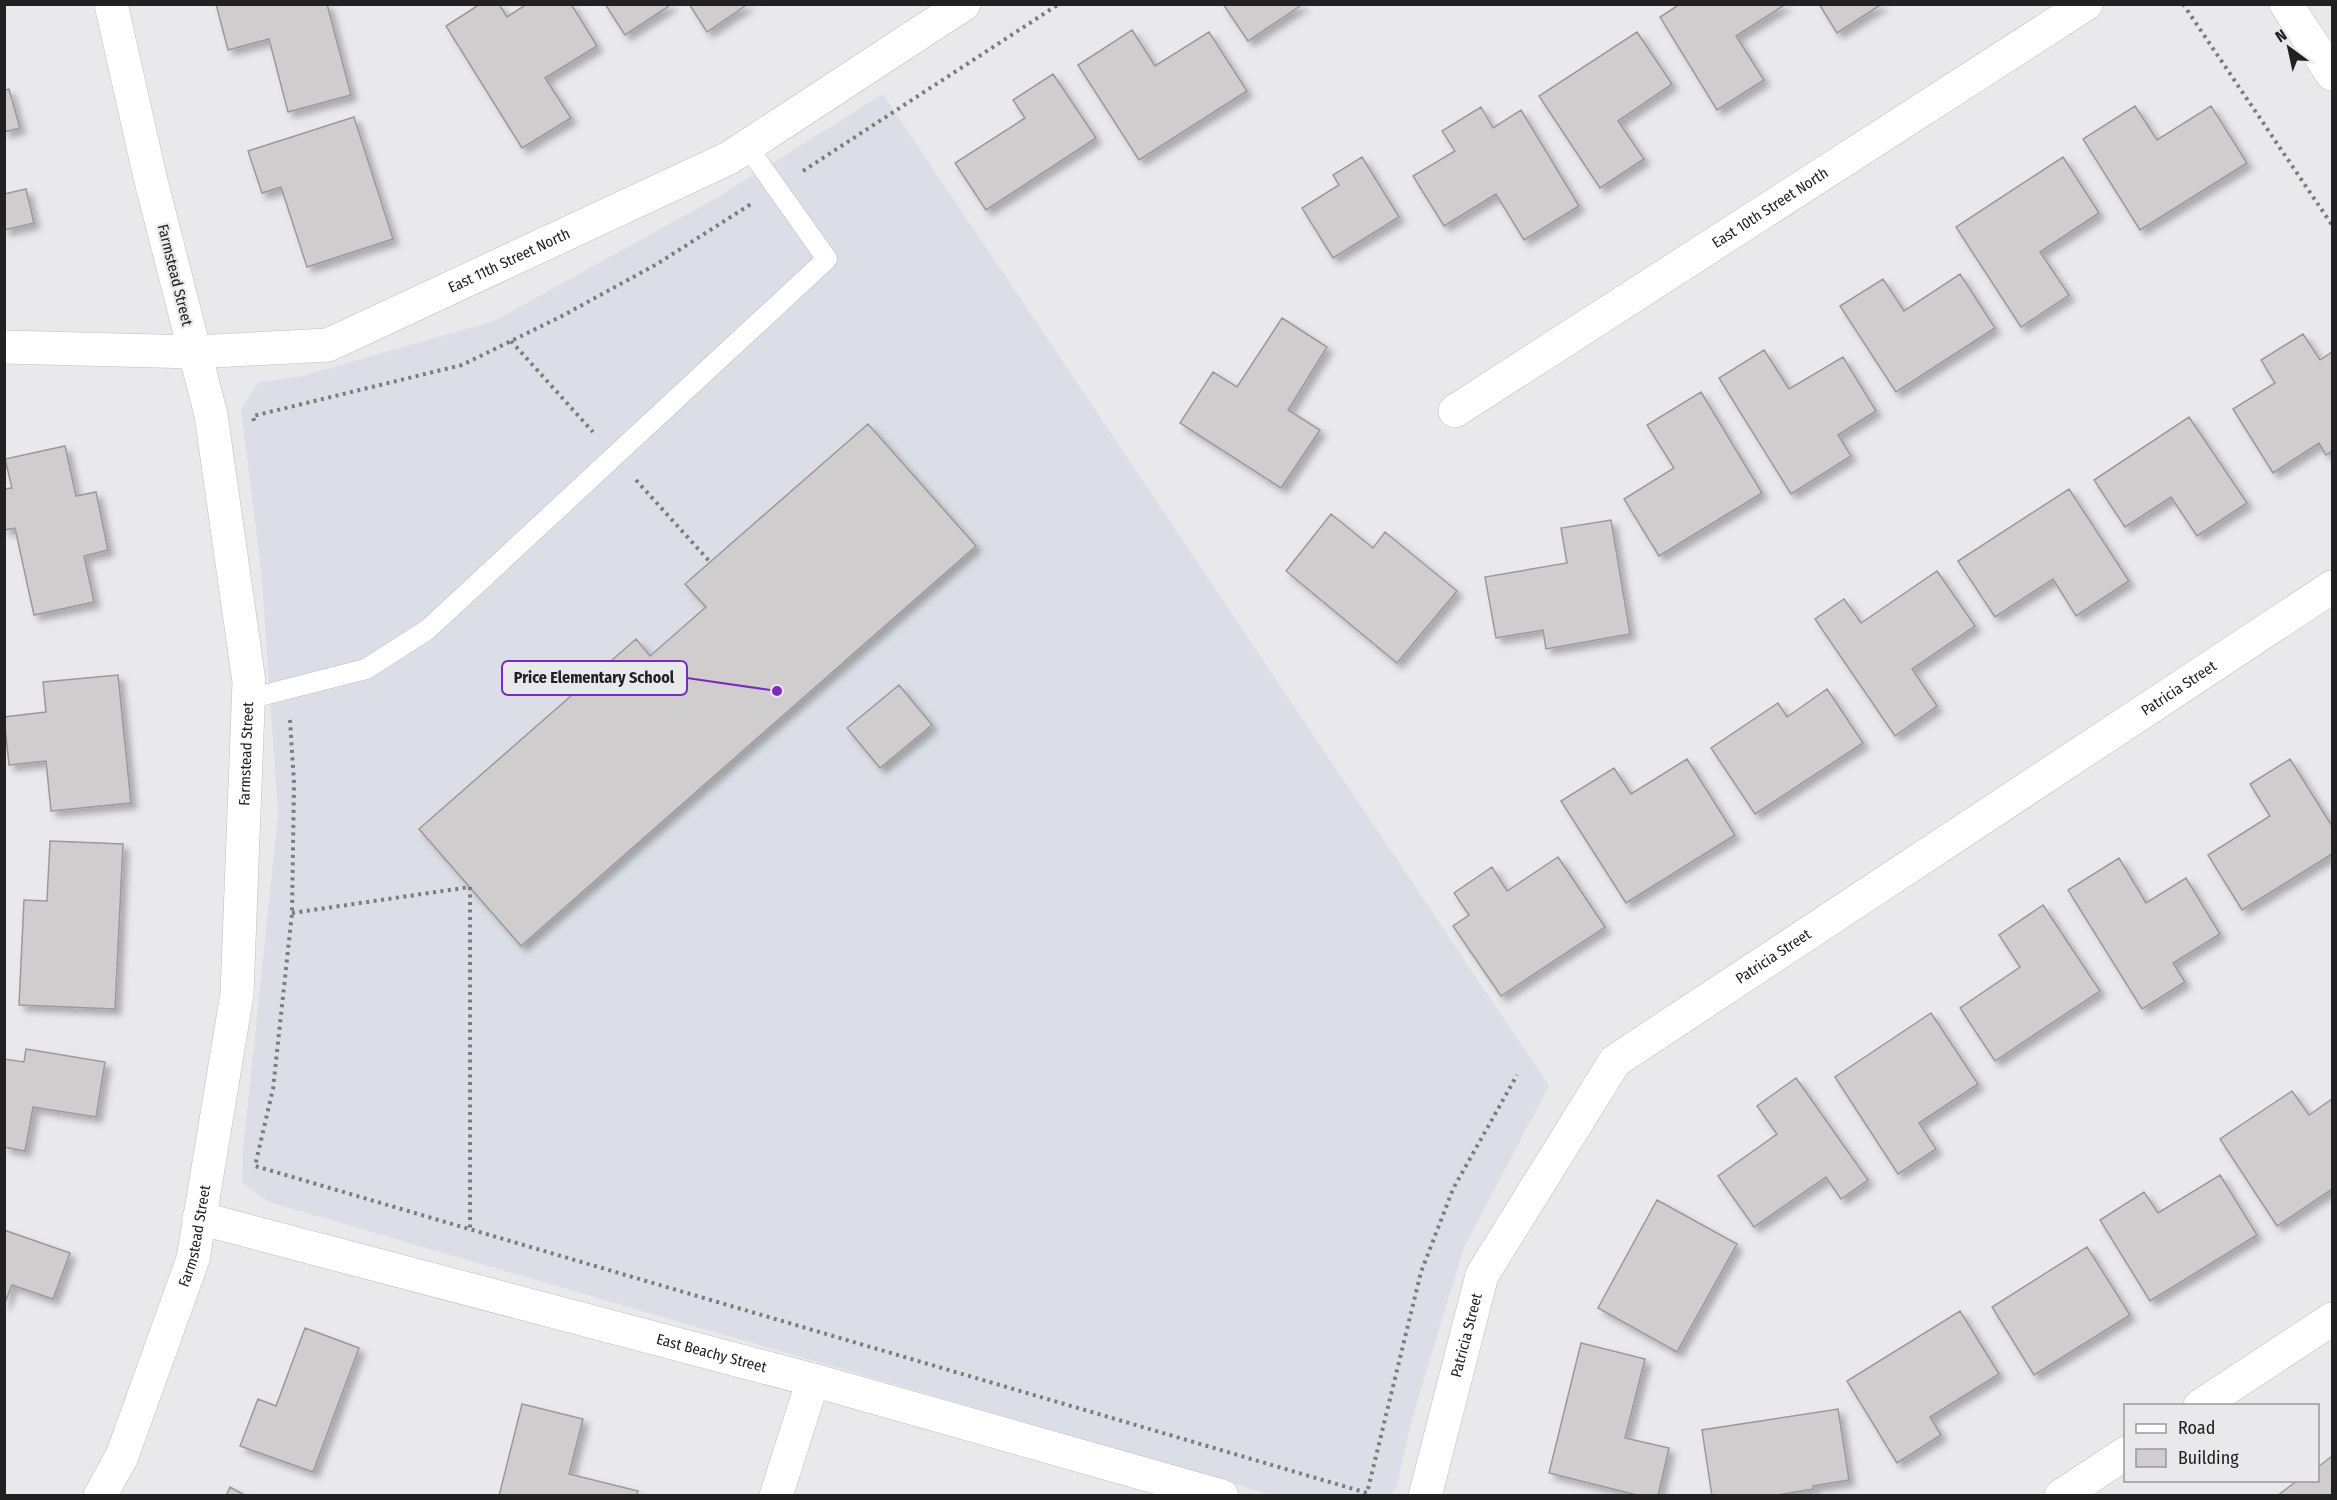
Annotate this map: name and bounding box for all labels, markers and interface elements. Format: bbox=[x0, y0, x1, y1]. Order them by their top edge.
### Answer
north arrow bbox=[2259, 18, 2319, 78]
text: N bbox=[2272, 25, 2290, 46]
street label: East 10th Street North bbox=[1709, 164, 1832, 252]
street label: Farmstead Street bbox=[154, 222, 196, 328]
street label: East 11th Street North bbox=[445, 224, 573, 297]
street label: Patricia Street bbox=[2138, 657, 2220, 720]
callout: Price Elementary School bbox=[502, 661, 687, 695]
text: Price Elementary School bbox=[514, 668, 675, 687]
street label: Farmstead Street bbox=[235, 701, 257, 806]
street label: Patricia Street bbox=[1732, 925, 1814, 988]
street label: Farmstead Street bbox=[175, 1183, 214, 1289]
street label: Patricia Street bbox=[1447, 1291, 1486, 1379]
street label: East Beachy Street bbox=[654, 1330, 769, 1376]
legend bbox=[2124, 1404, 2319, 1482]
text: Road bbox=[2178, 1417, 2215, 1439]
text: Building bbox=[2178, 1447, 2239, 1469]

